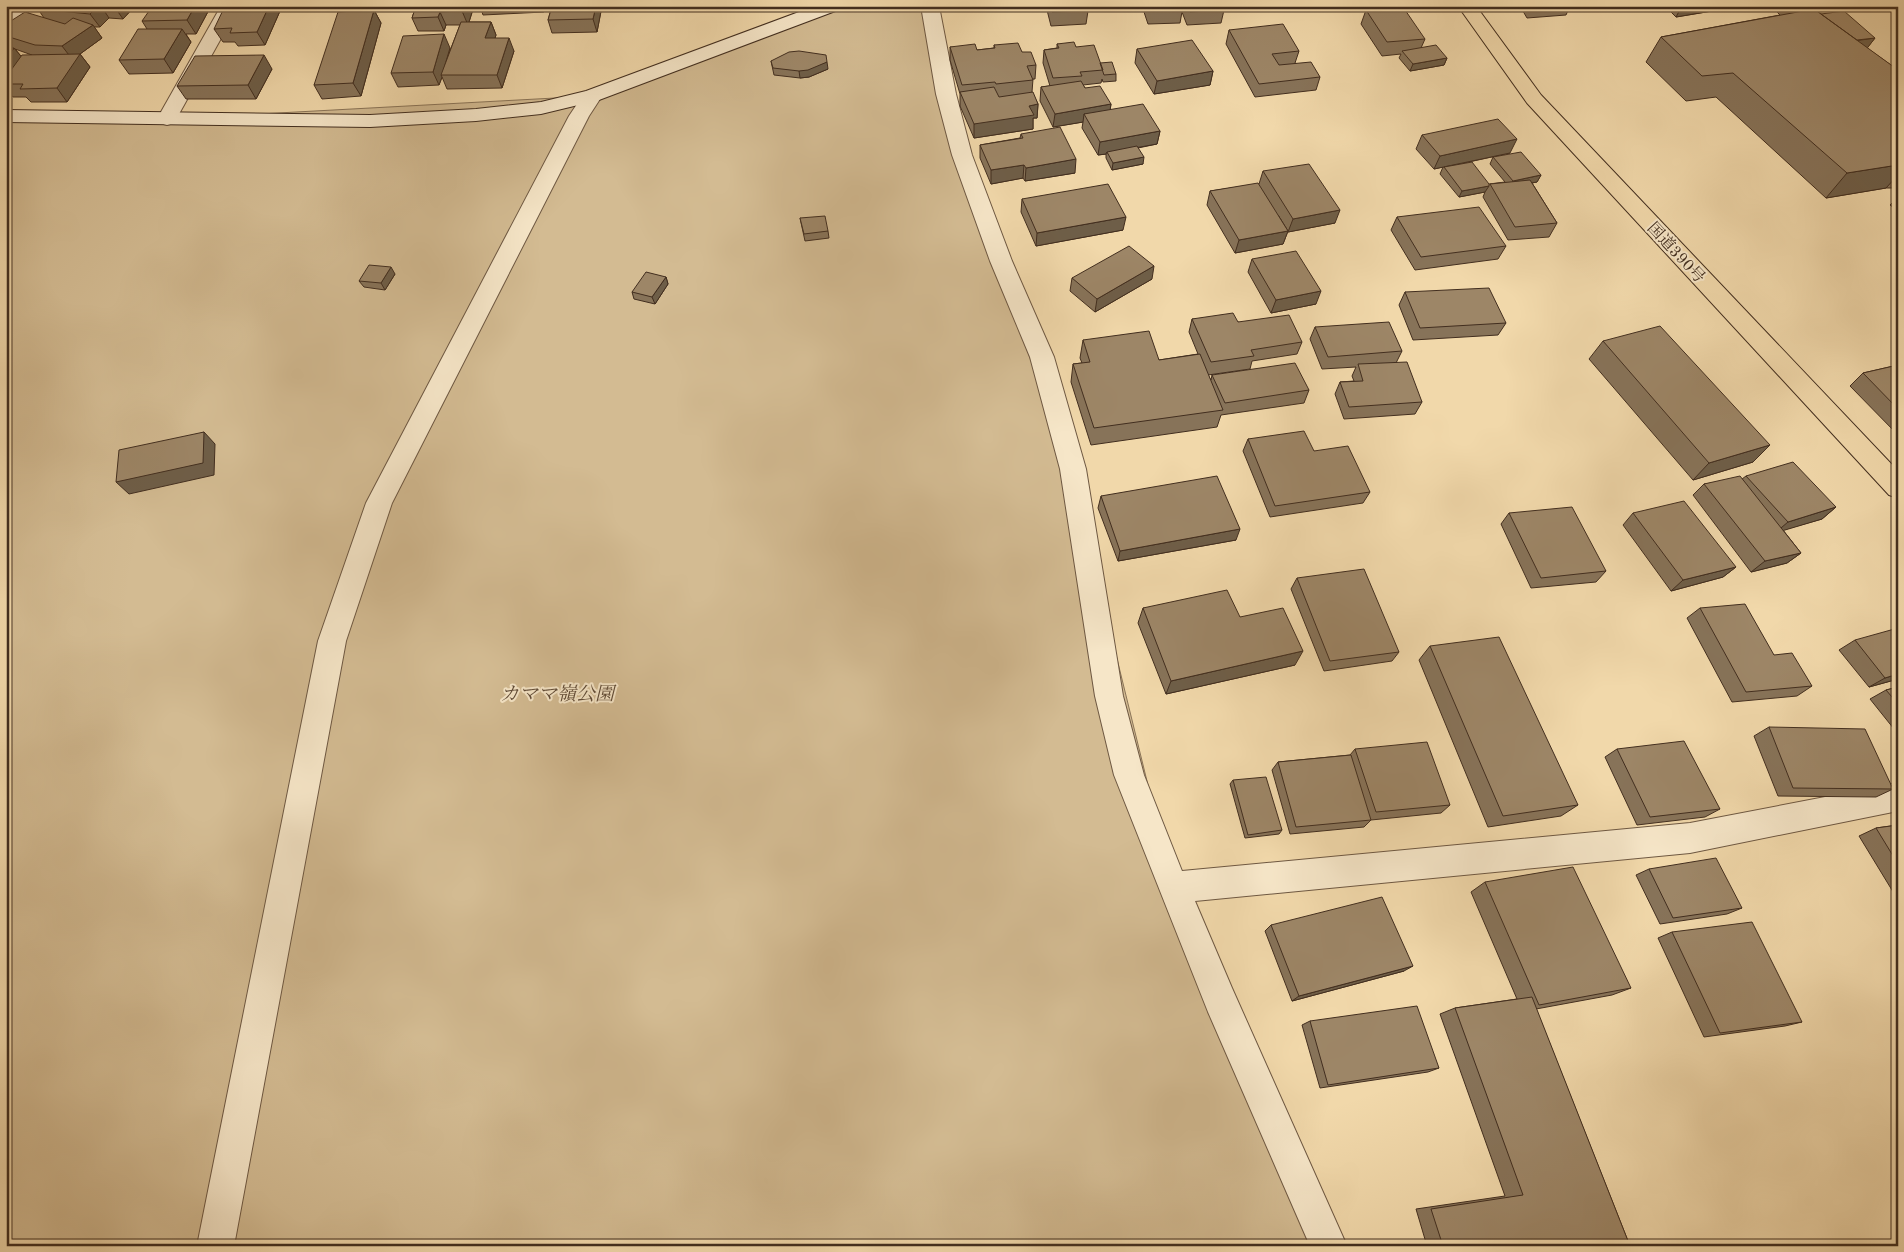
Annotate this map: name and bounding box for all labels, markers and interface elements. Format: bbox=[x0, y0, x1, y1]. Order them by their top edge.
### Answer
street label: 国道390号 bbox=[1644, 219, 1709, 287]
park label: カママ嶺公園 bbox=[500, 684, 617, 705]

